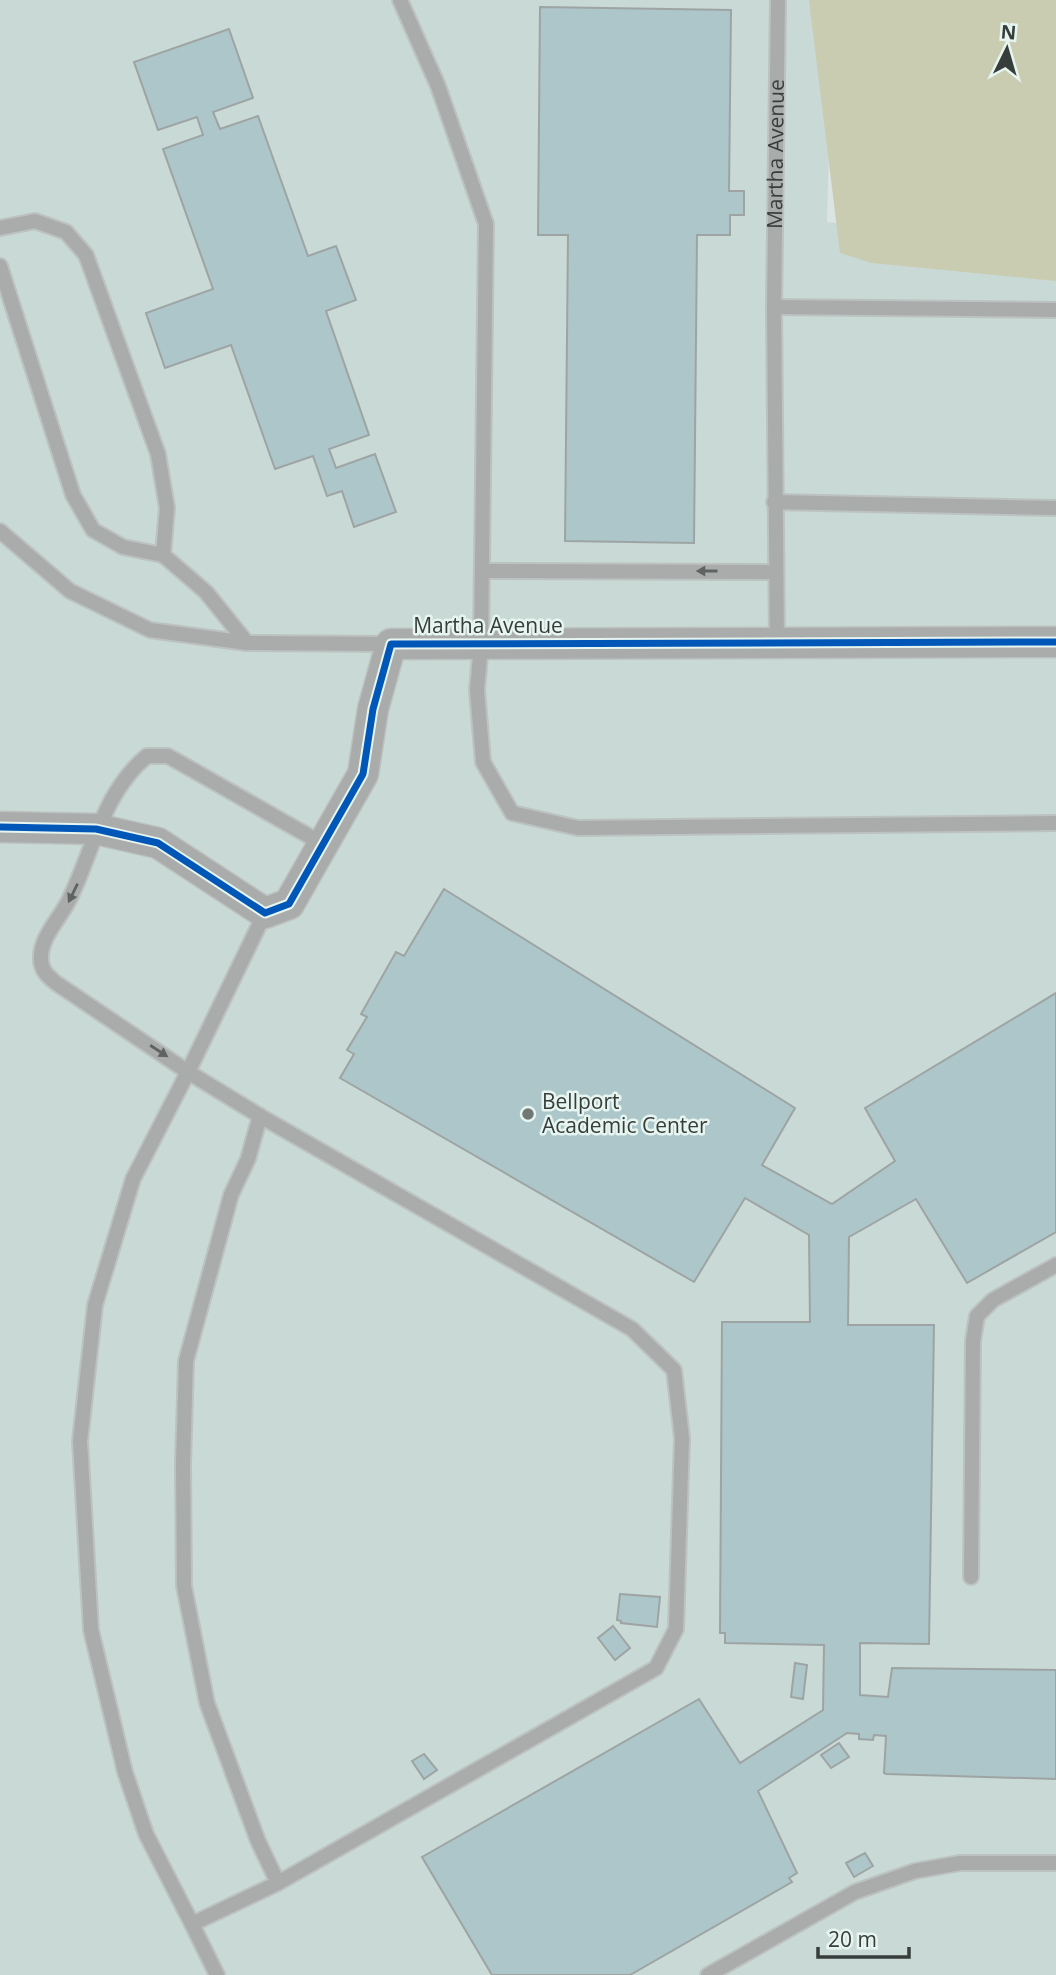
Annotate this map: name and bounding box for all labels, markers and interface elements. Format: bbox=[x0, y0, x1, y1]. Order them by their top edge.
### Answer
north arrow bbox=[972, 14, 1042, 84]
text: N bbox=[1000, 18, 1017, 46]
street label: Martha Avenue bbox=[760, 79, 790, 229]
one-way arrow bbox=[695, 565, 717, 577]
street label: Martha Avenue bbox=[413, 611, 563, 639]
one-way arrow bbox=[67, 883, 78, 903]
one-way arrow bbox=[150, 1044, 169, 1057]
place label: Bellport Academic Center bbox=[542, 1087, 708, 1139]
marker: Bellport Academic Center bbox=[520, 1106, 536, 1122]
scale bar bbox=[818, 1916, 909, 1960]
text: 20 m bbox=[828, 1925, 877, 1953]

